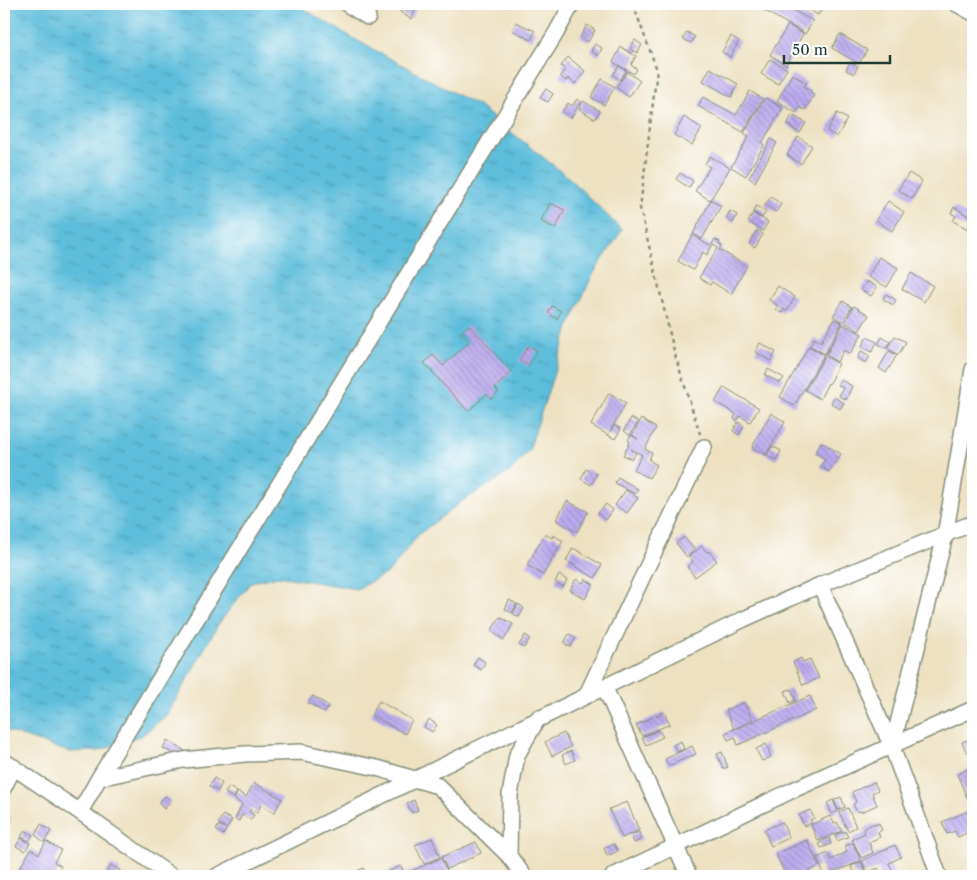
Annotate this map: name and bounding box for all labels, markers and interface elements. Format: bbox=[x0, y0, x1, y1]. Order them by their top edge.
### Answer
scale bar bbox=[784, 32, 891, 64]
text: 50 m bbox=[792, 40, 828, 59]

